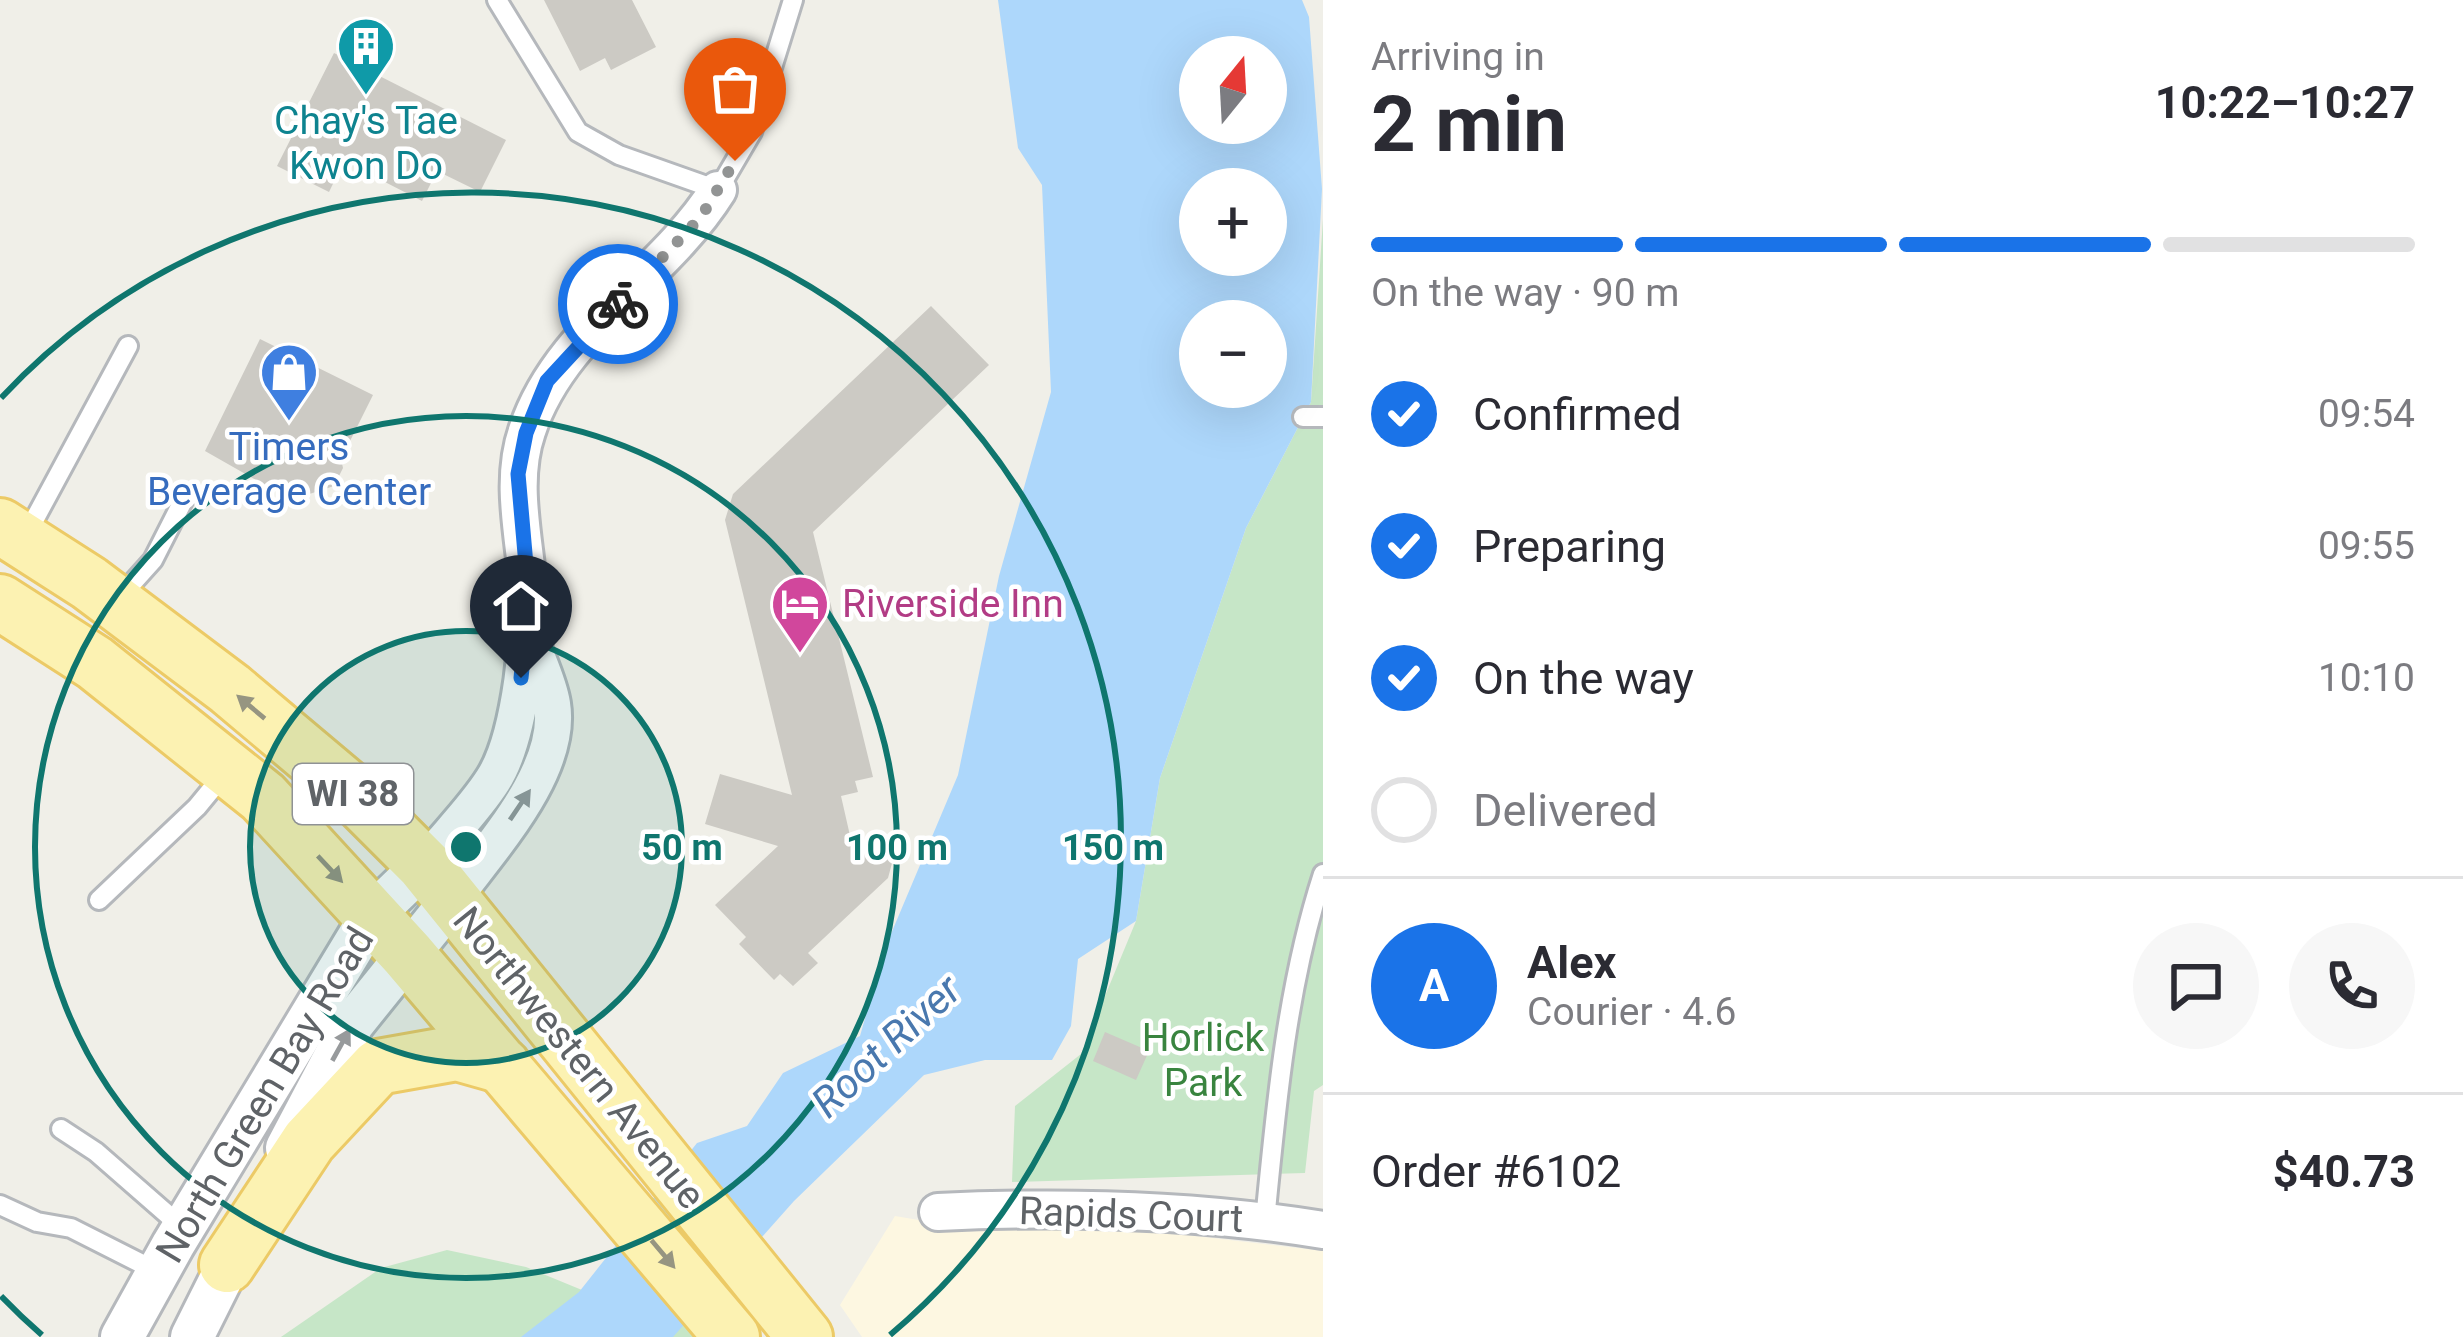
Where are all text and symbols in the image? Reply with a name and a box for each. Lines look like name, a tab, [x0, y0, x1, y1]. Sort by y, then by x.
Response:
building icon: Chay's Tae Kwon Do	[335, 15, 397, 97]
text: Arriving in	[1371, 34, 1545, 80]
north arrow	[1179, 36, 1287, 144]
map controls	[1179, 36, 1287, 408]
pin	[684, 38, 786, 161]
icon: bag	[702, 56, 768, 122]
text: 10:22–10:27	[2155, 76, 2415, 129]
text: 2 min	[1371, 79, 1567, 170]
place label: Chay's Tae Kwon Do	[274, 98, 458, 189]
button: +	[1179, 168, 1287, 276]
courier	[558, 244, 678, 364]
text: On the way · 90 m	[1371, 270, 1680, 316]
icon: bike	[585, 271, 651, 337]
button: −	[1179, 300, 1287, 408]
shop icon: Timers Beverage Center	[258, 341, 320, 423]
icon: check	[1371, 381, 1437, 447]
text: Confirmed	[1473, 388, 1682, 441]
text: 09:54	[2318, 391, 2415, 437]
place label: Timers Beverage Center	[147, 424, 431, 515]
icon: check	[1371, 513, 1437, 579]
text: Preparing	[1473, 520, 1666, 573]
text: 09:55	[2318, 523, 2415, 569]
pin	[470, 555, 572, 678]
icon: home	[488, 573, 554, 639]
hotel icon: Riverside Inn	[769, 573, 831, 655]
place label: Riverside Inn	[842, 581, 1064, 627]
icon: check	[1371, 645, 1437, 711]
text: On the way	[1473, 652, 1694, 705]
text: 10:10	[2318, 655, 2415, 701]
one-way arrow	[236, 695, 267, 720]
road number: WI 38	[293, 764, 413, 824]
text: Delivered	[1473, 784, 1658, 837]
one-way arrow	[508, 788, 531, 821]
centre of rings	[445, 826, 487, 868]
text: 50 m	[641, 827, 723, 869]
text: 100 m	[846, 827, 948, 869]
text: 150 m	[1062, 827, 1164, 869]
one-way arrow	[315, 855, 343, 884]
street label: Northwestern Avenue	[443, 898, 715, 1218]
street label: North Green Bay Road	[147, 919, 383, 1271]
button: chat	[2133, 923, 2259, 1049]
button: phone	[2289, 923, 2415, 1049]
text: Alex	[1527, 936, 1616, 989]
text: A	[1419, 959, 1449, 1012]
water label: Root River	[802, 964, 971, 1127]
text: Courier · 4.6	[1527, 989, 1736, 1035]
park label: Horlick Park	[1142, 1015, 1264, 1106]
one-way arrow	[329, 1029, 350, 1062]
text: Order #6102	[1371, 1145, 1621, 1198]
text: $40.73	[2273, 1145, 2415, 1198]
street label: Rapids Court	[1018, 1188, 1244, 1242]
one-way arrow	[650, 1238, 676, 1269]

